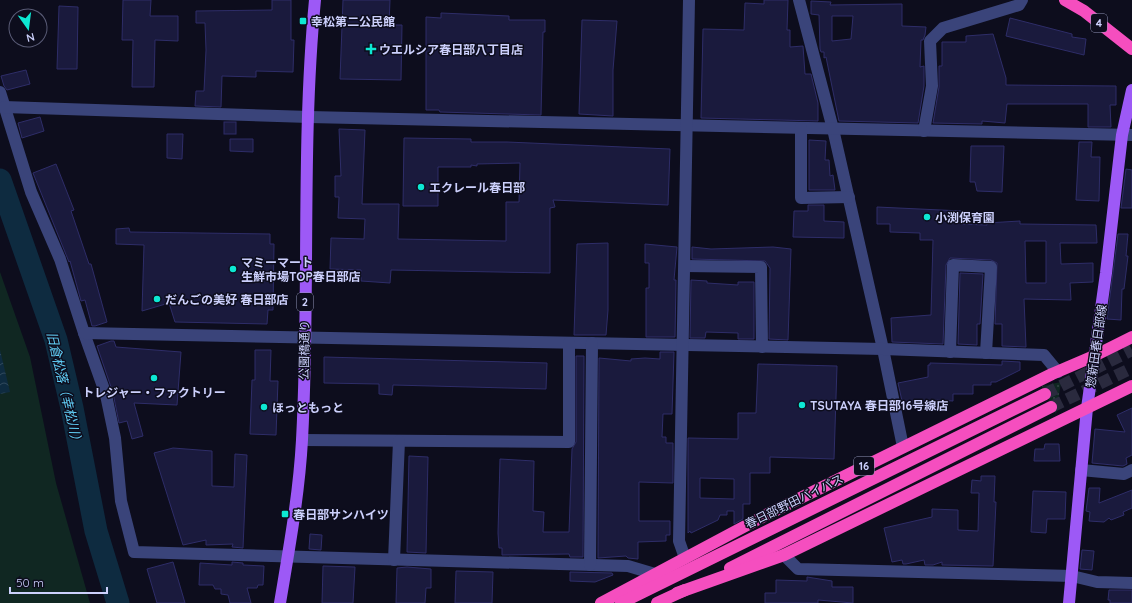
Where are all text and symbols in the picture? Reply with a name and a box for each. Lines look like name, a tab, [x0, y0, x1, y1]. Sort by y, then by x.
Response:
north arrow	[8, 8, 48, 48]
place label: 幸松第二公民館	[311, 14, 395, 29]
road number: 4	[1091, 14, 1107, 32]
marker: 幸松第二公民館	[298, 16, 308, 26]
text: N	[25, 30, 36, 45]
place label: ウエルシア春日部八丁目店	[379, 42, 523, 57]
marker: ウエルシア春日部八丁目店	[366, 44, 376, 54]
place label: エクレール春日部	[429, 180, 525, 195]
marker: エクレール春日部	[416, 182, 426, 192]
place label: 小渕保育園	[935, 210, 995, 225]
marker: 小渕保育園	[922, 212, 932, 222]
place label: マミーマート 生鮮市場TOP春日部店	[241, 255, 361, 284]
marker: マミーマート 生鮮市場TOP春日部店	[228, 264, 238, 274]
place label: だんごの美好 春日部店	[165, 292, 288, 307]
road number: 2	[297, 293, 313, 311]
marker: だんごの美好 春日部店	[152, 294, 162, 304]
street label: 惣新田春日部線	[1083, 303, 1109, 389]
street label: 公園橋通り	[296, 320, 312, 380]
water label: 旧倉松落（幸松川）	[44, 330, 86, 448]
marker: トレジャー・ファクトリー	[149, 373, 159, 383]
place label: トレジャー・ファクトリー	[82, 385, 226, 400]
place label: TSUTAYA 春日部16号線店	[810, 398, 948, 413]
place label: ほっともっと	[272, 400, 344, 415]
marker: TSUTAYA 春日部16号線店	[797, 400, 807, 410]
marker: ほっともっと	[259, 402, 269, 412]
road number: 16	[854, 457, 874, 475]
street label: 春日部野田バイパス	[742, 471, 846, 531]
place label: 春日部サンハイツ	[293, 507, 389, 522]
marker: 春日部サンハイツ	[280, 509, 290, 519]
scale bar	[10, 569, 107, 595]
text: 50 m	[16, 575, 44, 590]

